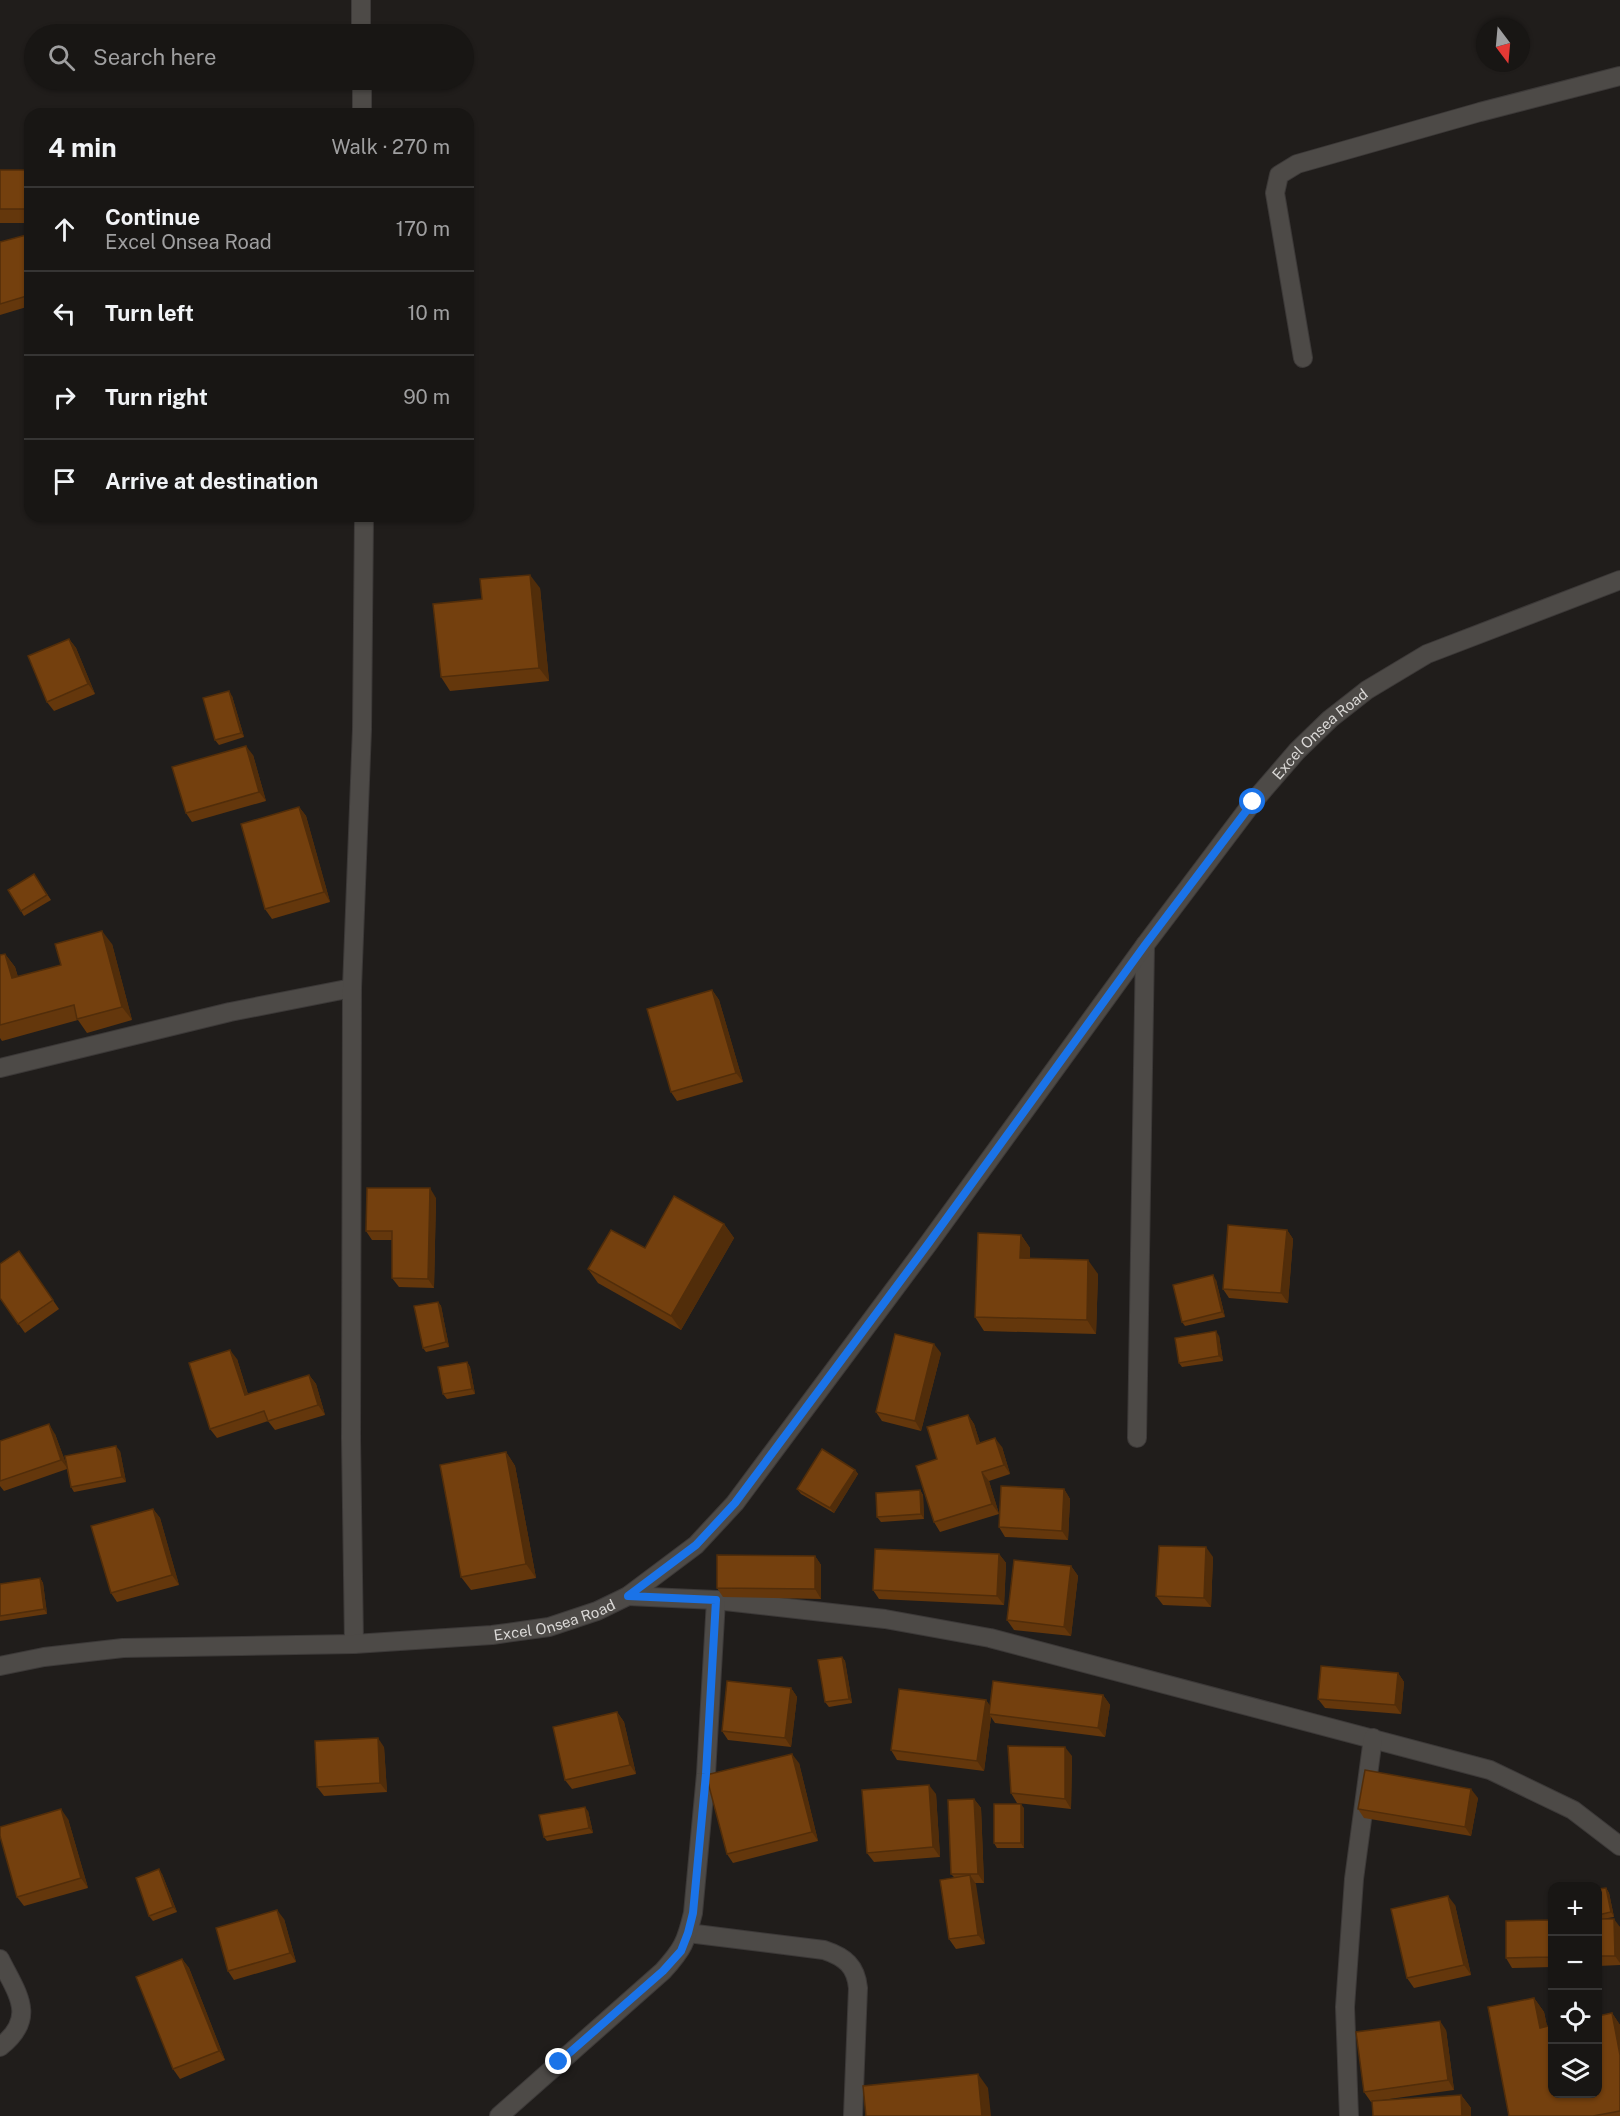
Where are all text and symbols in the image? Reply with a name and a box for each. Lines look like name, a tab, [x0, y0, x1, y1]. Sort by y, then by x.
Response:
north arrow	[1476, 18, 1530, 72]
search box	[24, 24, 474, 90]
icon: search	[45, 41, 78, 74]
text: Search here	[93, 44, 217, 70]
text: 4 min	[48, 132, 117, 163]
text: Walk · 270 m	[331, 135, 450, 159]
text: Continue	[105, 204, 200, 230]
icon: ahead	[48, 213, 81, 246]
text: 170 m	[396, 217, 450, 241]
text: Excel Onsea Road	[105, 230, 272, 254]
icon: left	[48, 297, 81, 330]
text: Turn left	[105, 300, 194, 326]
text: 10 m	[407, 301, 450, 325]
icon: right	[48, 381, 81, 414]
text: Turn right	[105, 384, 208, 410]
text: 90 m	[403, 385, 450, 409]
icon: arrive	[48, 465, 81, 498]
text: Arrive at destination	[105, 468, 318, 494]
street label: Excel Onsea Road	[1268, 685, 1371, 782]
route start	[1239, 788, 1265, 814]
street label: Excel Onsea Road	[492, 1595, 618, 1643]
map controls	[1548, 1882, 1602, 2098]
button: +	[1548, 1882, 1602, 1936]
button: −	[1548, 1936, 1602, 1990]
button: locate	[1548, 1990, 1602, 2044]
button: layers	[1548, 2044, 1602, 2098]
route end	[545, 2048, 571, 2074]

